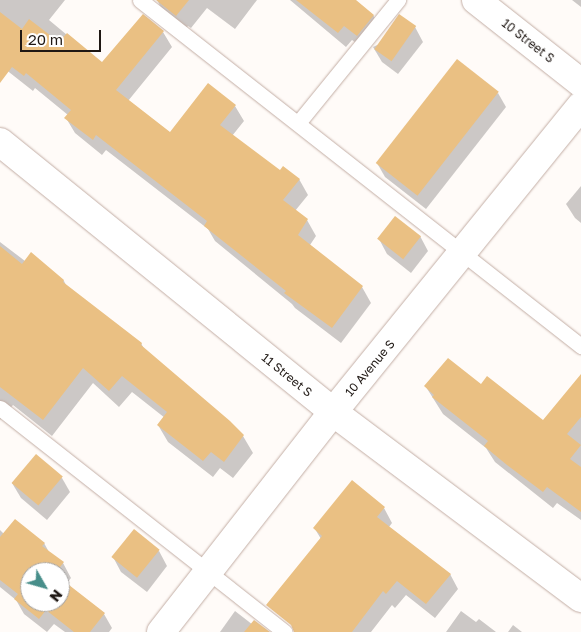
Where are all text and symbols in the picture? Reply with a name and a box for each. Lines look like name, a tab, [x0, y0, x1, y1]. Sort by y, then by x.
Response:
street label: 10 Street S	[499, 16, 557, 66]
scale bar	[22, 20, 104, 52]
text: 20 m	[28, 30, 63, 48]
street label: 10 Avenue S	[342, 337, 398, 399]
street label: 11 Street S	[259, 350, 315, 400]
north arrow	[20, 562, 70, 612]
text: N	[46, 586, 66, 605]

